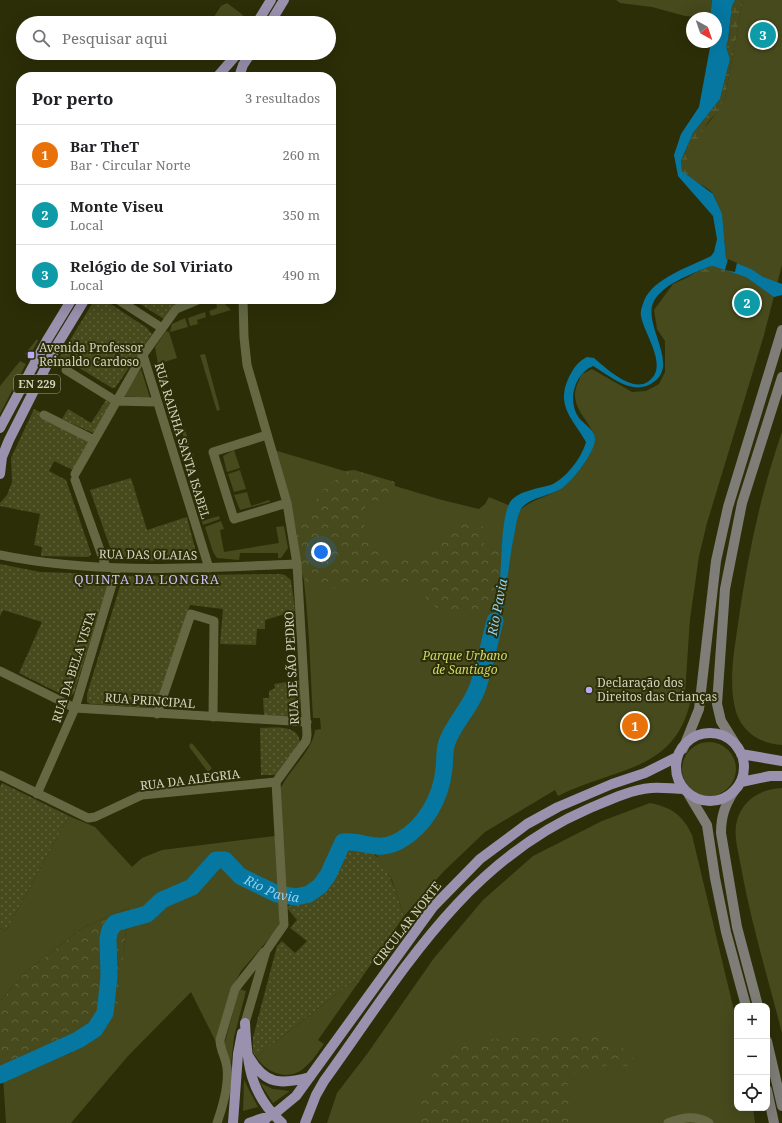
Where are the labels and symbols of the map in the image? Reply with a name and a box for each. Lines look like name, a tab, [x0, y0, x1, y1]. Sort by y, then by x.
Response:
north arrow	[686, 12, 722, 48]
pin: 3	[750, 20, 776, 50]
pin: 2	[734, 288, 760, 318]
place label: Avenida Professor Reinaldo Cardoso	[39, 339, 143, 370]
marker: Avenida Professor Reinaldo Cardoso	[26, 350, 36, 360]
street label: RUA RAINHA SANTA ISABEL	[151, 361, 214, 521]
road number: EN 229	[14, 375, 60, 393]
your location	[311, 542, 331, 562]
street label: RUA DAS OLAIAS	[99, 545, 197, 564]
district label: QUINTA DA LONGRA	[74, 570, 220, 588]
water label: Rio Pavia	[482, 577, 511, 638]
street label: RUA DA BELA VISTA	[48, 609, 100, 725]
street label: RUA DE SÃO PEDRO	[280, 611, 303, 725]
park label: Parque Urbano de Santiago	[422, 647, 508, 678]
place label: Declaração dos Direitos das Crianças	[597, 674, 717, 705]
marker: Declaração dos Direitos das Crianças	[584, 685, 594, 695]
street label: RUA PRINCIPAL	[104, 689, 196, 712]
pin: 1	[622, 711, 648, 741]
street label: RUA DA ALEGRIA	[139, 765, 241, 794]
water label: Rio Pavia	[241, 870, 301, 906]
street label: CIRCULAR NORTE	[368, 878, 445, 969]

